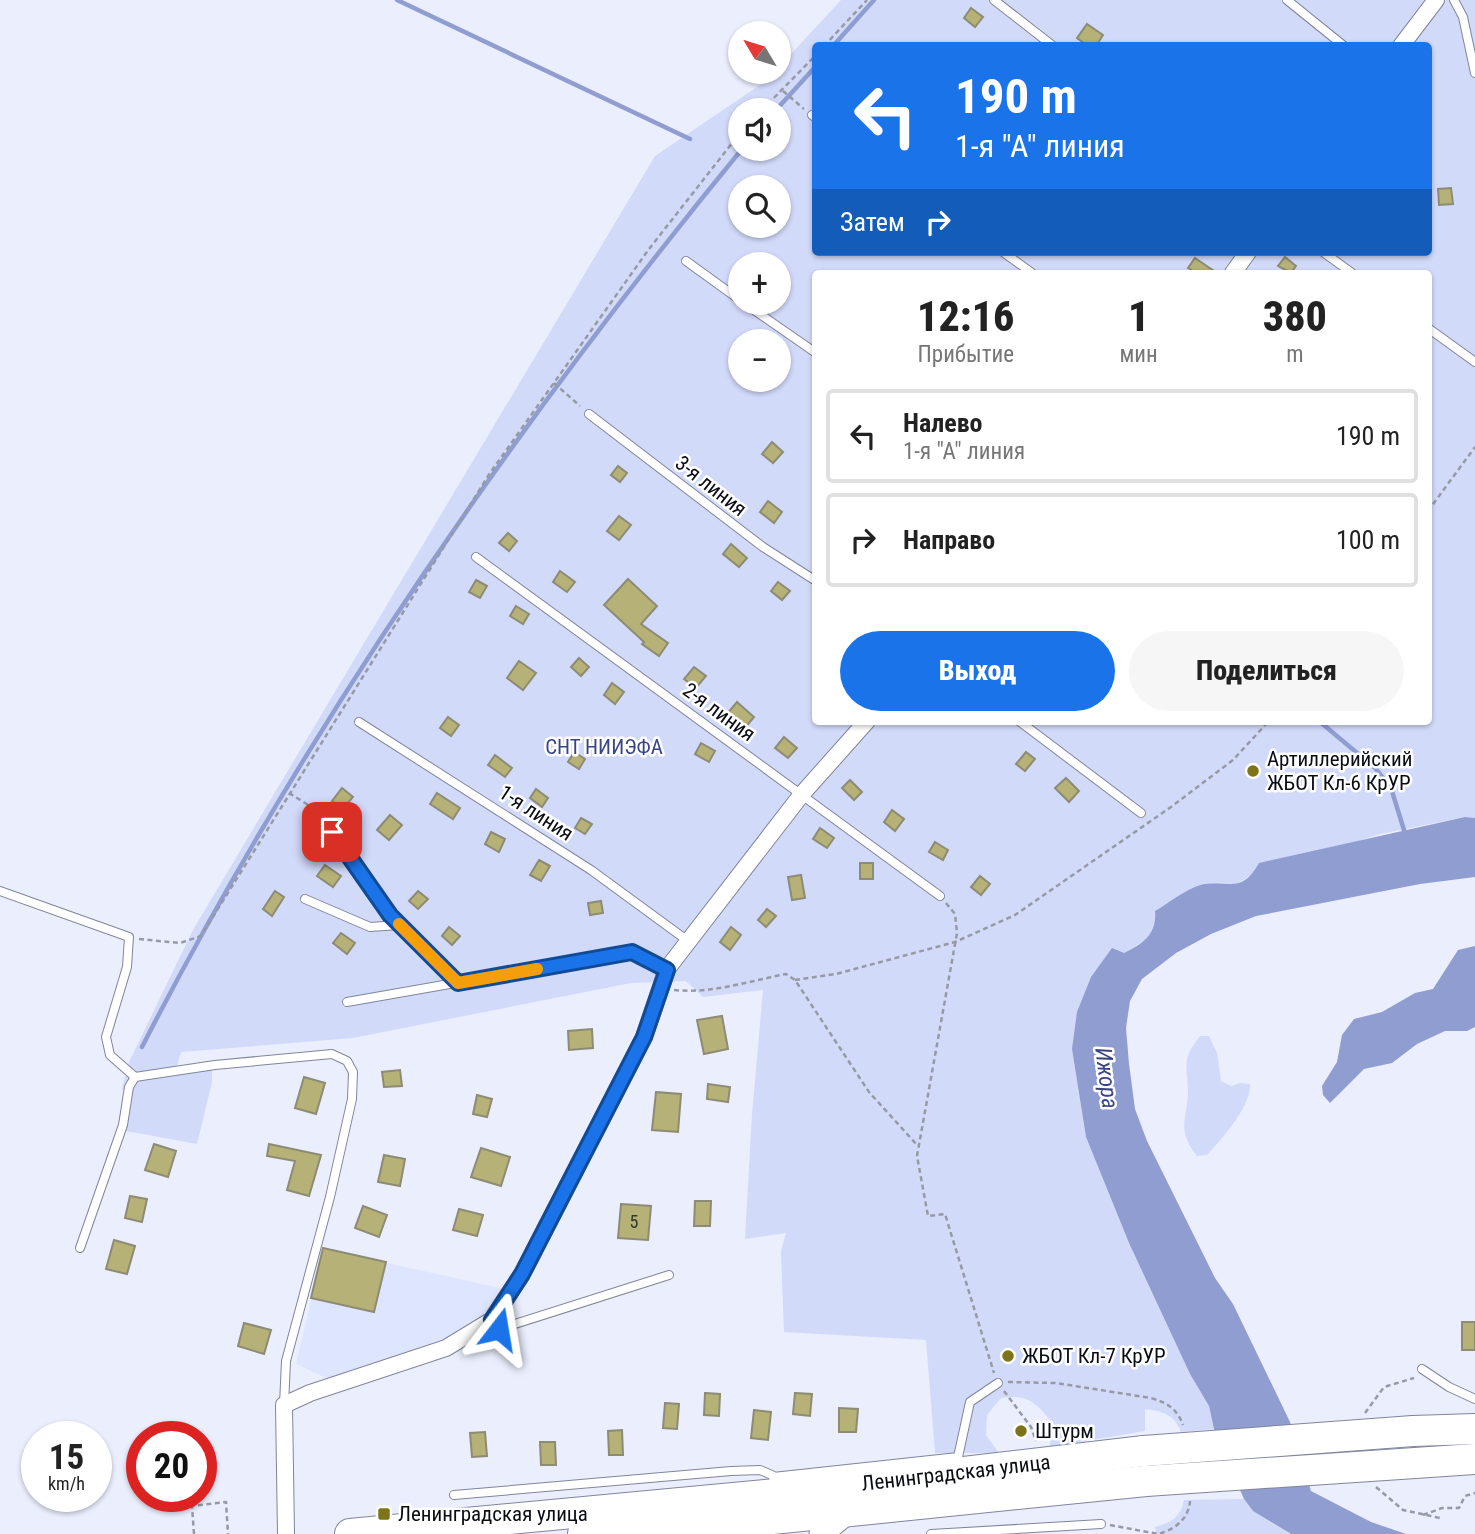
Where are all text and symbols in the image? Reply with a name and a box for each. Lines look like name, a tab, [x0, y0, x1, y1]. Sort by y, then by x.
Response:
north arrow	[728, 21, 791, 84]
map controls	[728, 21, 791, 392]
text: 190 m	[955, 68, 1077, 125]
icon: left	[840, 70, 931, 161]
button: sound	[728, 98, 791, 161]
text: 1-я "А" линия	[955, 127, 1125, 165]
button: search	[728, 175, 791, 238]
icon: right	[919, 203, 957, 241]
text: Затем	[840, 207, 905, 237]
button: +	[728, 252, 791, 315]
text: 12:16	[917, 292, 1014, 341]
text: 1	[1128, 292, 1149, 341]
text: 380	[1263, 292, 1327, 341]
button: −	[728, 329, 791, 392]
text: Прибытие	[918, 341, 1014, 368]
text: мин	[1119, 341, 1158, 368]
text: m	[1286, 341, 1304, 368]
text: Налево	[903, 408, 983, 438]
icon: left	[844, 417, 882, 455]
text: 190 m	[1336, 421, 1400, 451]
text: 1-я "А" линия	[903, 438, 1025, 465]
street label: 3-я линия	[671, 451, 751, 521]
icon: right	[844, 521, 882, 559]
text: Направо	[903, 525, 995, 555]
text: 100 m	[1336, 525, 1400, 555]
button: Выход	[840, 631, 1115, 711]
button: Поделиться	[1129, 631, 1404, 711]
street label: 2-я линия	[678, 678, 760, 746]
park label: СНТ НИИЭФА	[545, 735, 663, 759]
place label: Артиллерийский ЖБОТ Кл-6 КрУР	[1267, 747, 1412, 795]
marker: Артиллерийский ЖБОТ Кл-6 КрУР	[1245, 763, 1261, 779]
street label: 1-я линия	[494, 780, 578, 846]
pin	[302, 802, 362, 862]
icon: arrive	[313, 813, 351, 851]
water label: Ижора	[1089, 1046, 1124, 1110]
house number: 5	[630, 1211, 639, 1232]
position arrow	[462, 1292, 536, 1366]
place label: ЖБОТ Кл-7 КрУР	[1022, 1344, 1166, 1368]
marker: ЖБОТ Кл-7 КрУР	[1000, 1348, 1016, 1364]
place label: Штурм	[1035, 1419, 1094, 1443]
speed limit sign: 20	[126, 1421, 217, 1512]
marker: Штурм	[1013, 1423, 1029, 1439]
text: 15	[49, 1437, 84, 1478]
street label: Ленинградская улица	[860, 1450, 1052, 1496]
text: km/h	[48, 1473, 85, 1494]
place label: Ленинградская улица	[398, 1502, 588, 1526]
marker: Ленинградская улица	[376, 1506, 392, 1522]

